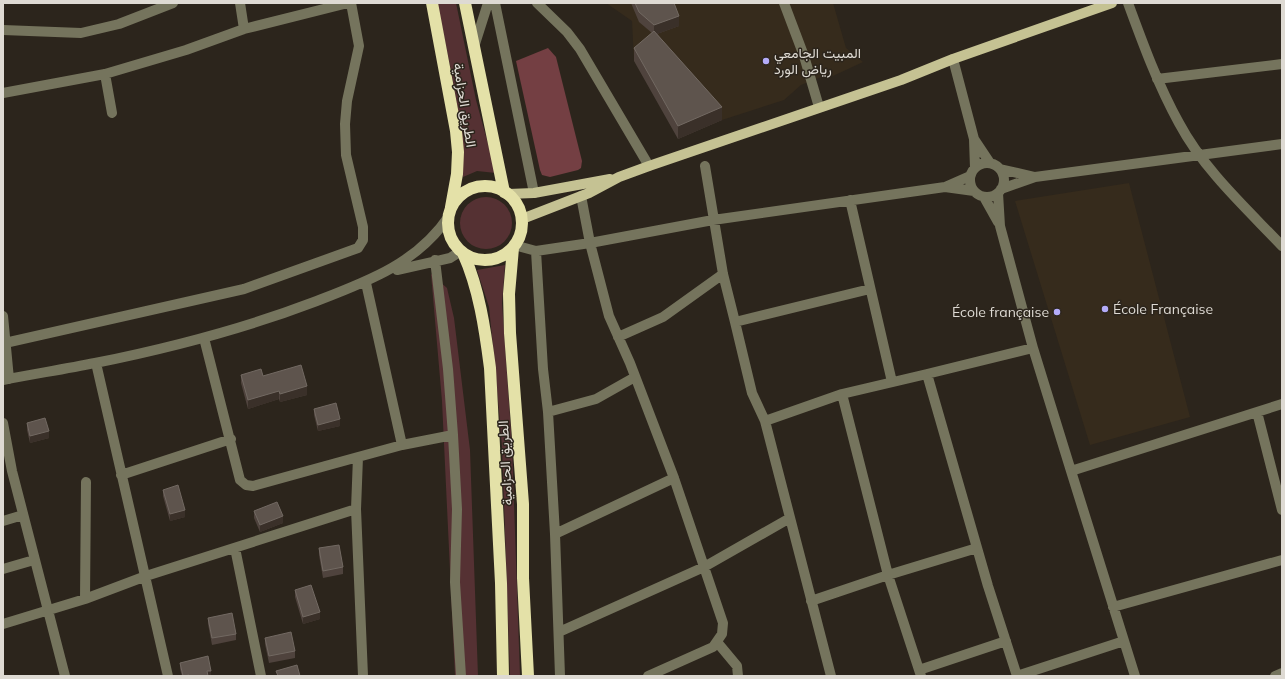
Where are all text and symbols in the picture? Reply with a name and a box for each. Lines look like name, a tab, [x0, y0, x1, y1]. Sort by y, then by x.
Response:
place label: المبيت الجامعي رياض الورد	[774, 44, 861, 78]
marker: المبيت الجامعي رياض الورد	[761, 56, 771, 66]
street label: الطريق الحزامية	[449, 61, 481, 149]
place label: École Française	[1113, 300, 1213, 318]
place label: École française	[952, 303, 1049, 321]
marker: École Française	[1100, 304, 1110, 314]
marker: École française	[1052, 307, 1062, 317]
street label: الطريق الحزامية	[494, 420, 516, 506]

